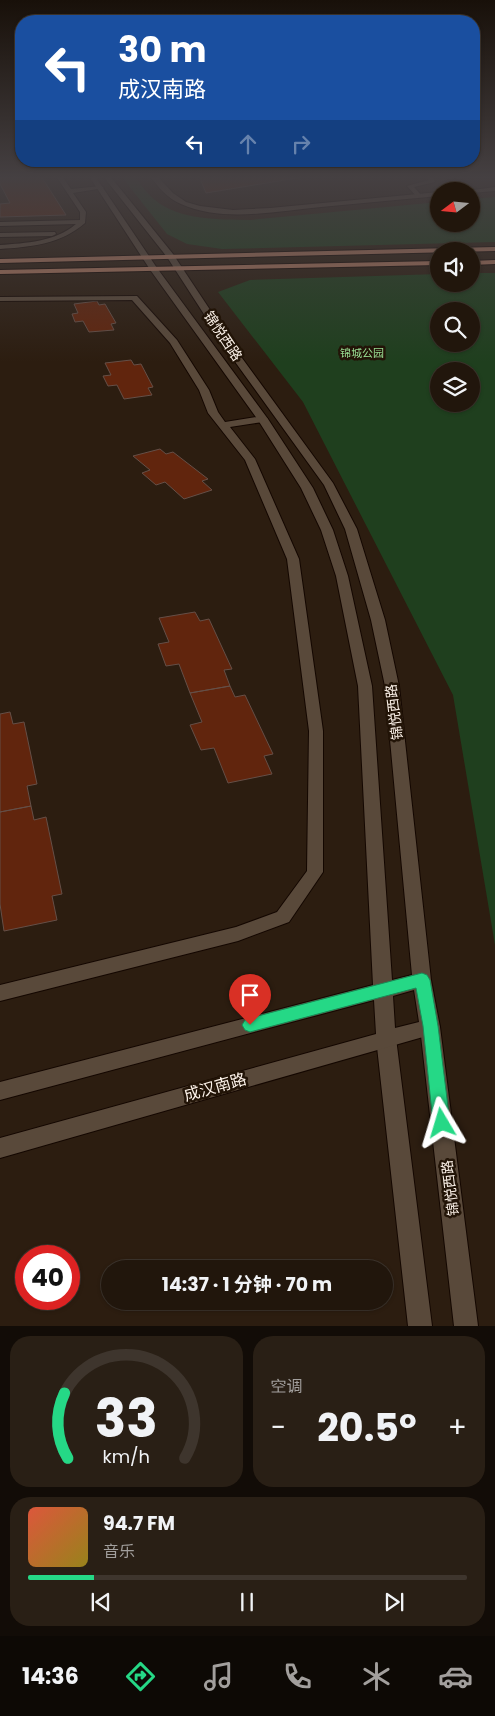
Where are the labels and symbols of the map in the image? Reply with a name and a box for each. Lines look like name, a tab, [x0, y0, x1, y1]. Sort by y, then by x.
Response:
north arrow	[430, 182, 480, 232]
street label: 锦悦西路	[199, 307, 247, 365]
park label: 锦城公园	[340, 345, 384, 361]
street label: 锦悦西路	[381, 683, 407, 741]
pin	[229, 974, 271, 1025]
street label: 成汉南路	[181, 1067, 249, 1107]
position arrow	[415, 1096, 467, 1148]
street label: 锦悦西路	[437, 1159, 463, 1217]
speed limit sign: 40	[15, 1245, 80, 1310]

